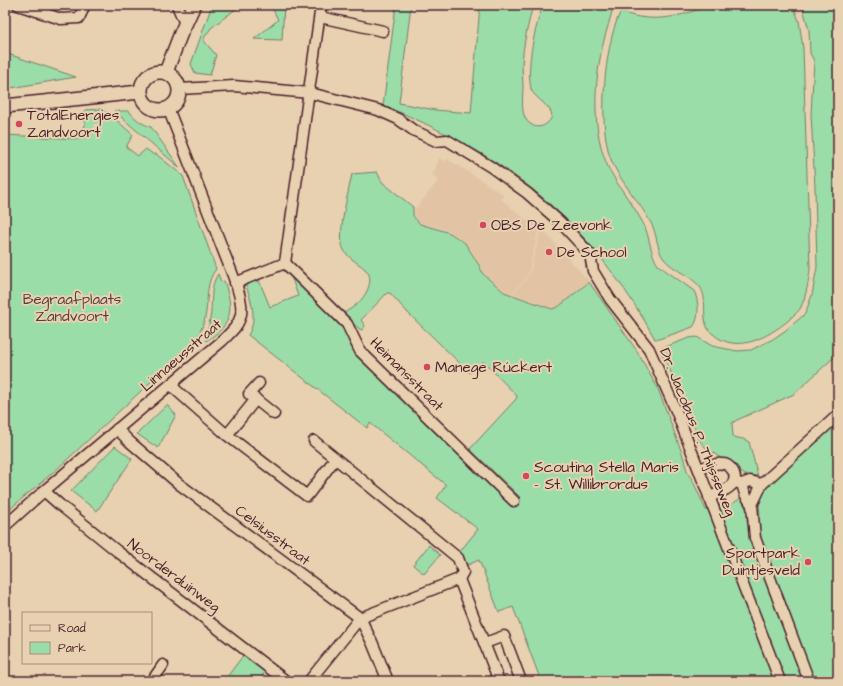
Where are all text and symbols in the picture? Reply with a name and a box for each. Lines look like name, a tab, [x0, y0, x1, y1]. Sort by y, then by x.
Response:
place label: TotalEnergies Zandvoort	[27, 105, 120, 143]
marker: TotalEnergies Zandvoort	[14, 119, 24, 129]
place label: OBS De Zeevonk	[491, 215, 612, 236]
marker: OBS De Zeevonk	[478, 220, 488, 230]
place label: De School	[557, 242, 627, 263]
marker: De School	[544, 247, 554, 257]
park label: Begraafplaats Zandvoort	[23, 289, 122, 327]
street label: Linnaeusstraat	[136, 314, 227, 397]
street label: Heimansstraat	[365, 333, 448, 416]
street label: Dr. Jacobus P. Thijsseweg	[653, 345, 741, 520]
place label: Manege Rúckert	[435, 357, 552, 379]
marker: Manege Rúckert	[422, 362, 432, 372]
place label: Scouting Stella Maris - St. Willibrordus	[534, 457, 680, 495]
marker: Scouting Stella Maris - St. Willibrordus	[521, 471, 531, 481]
street label: Celsiusstraat	[231, 500, 315, 571]
street label: Noorderduinweg	[122, 533, 225, 618]
place label: Sportpark Duintjesveld	[723, 543, 800, 581]
marker: Sportpark Duintjesveld	[803, 557, 813, 567]
legend	[22, 612, 152, 664]
text: Road	[58, 620, 86, 637]
text: Park	[58, 640, 86, 657]

